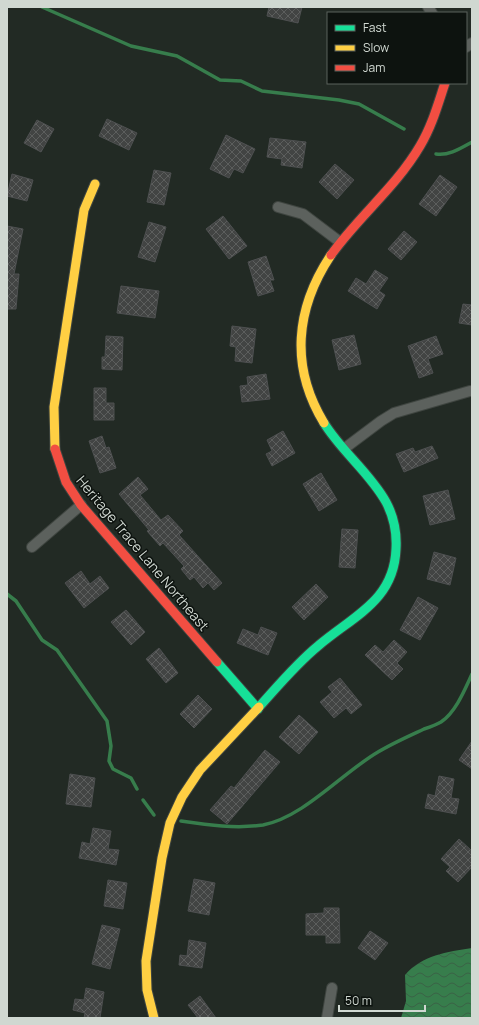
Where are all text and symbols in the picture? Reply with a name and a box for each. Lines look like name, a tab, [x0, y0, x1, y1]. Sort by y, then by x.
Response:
legend	[327, 12, 467, 84]
text: Fast	[363, 19, 387, 36]
text: Slow	[363, 39, 389, 56]
text: Jam	[363, 59, 385, 76]
street label: Heritage Trace Lane Northeast	[72, 471, 214, 635]
scale bar	[339, 987, 425, 1013]
text: 50 m	[345, 992, 372, 1009]

